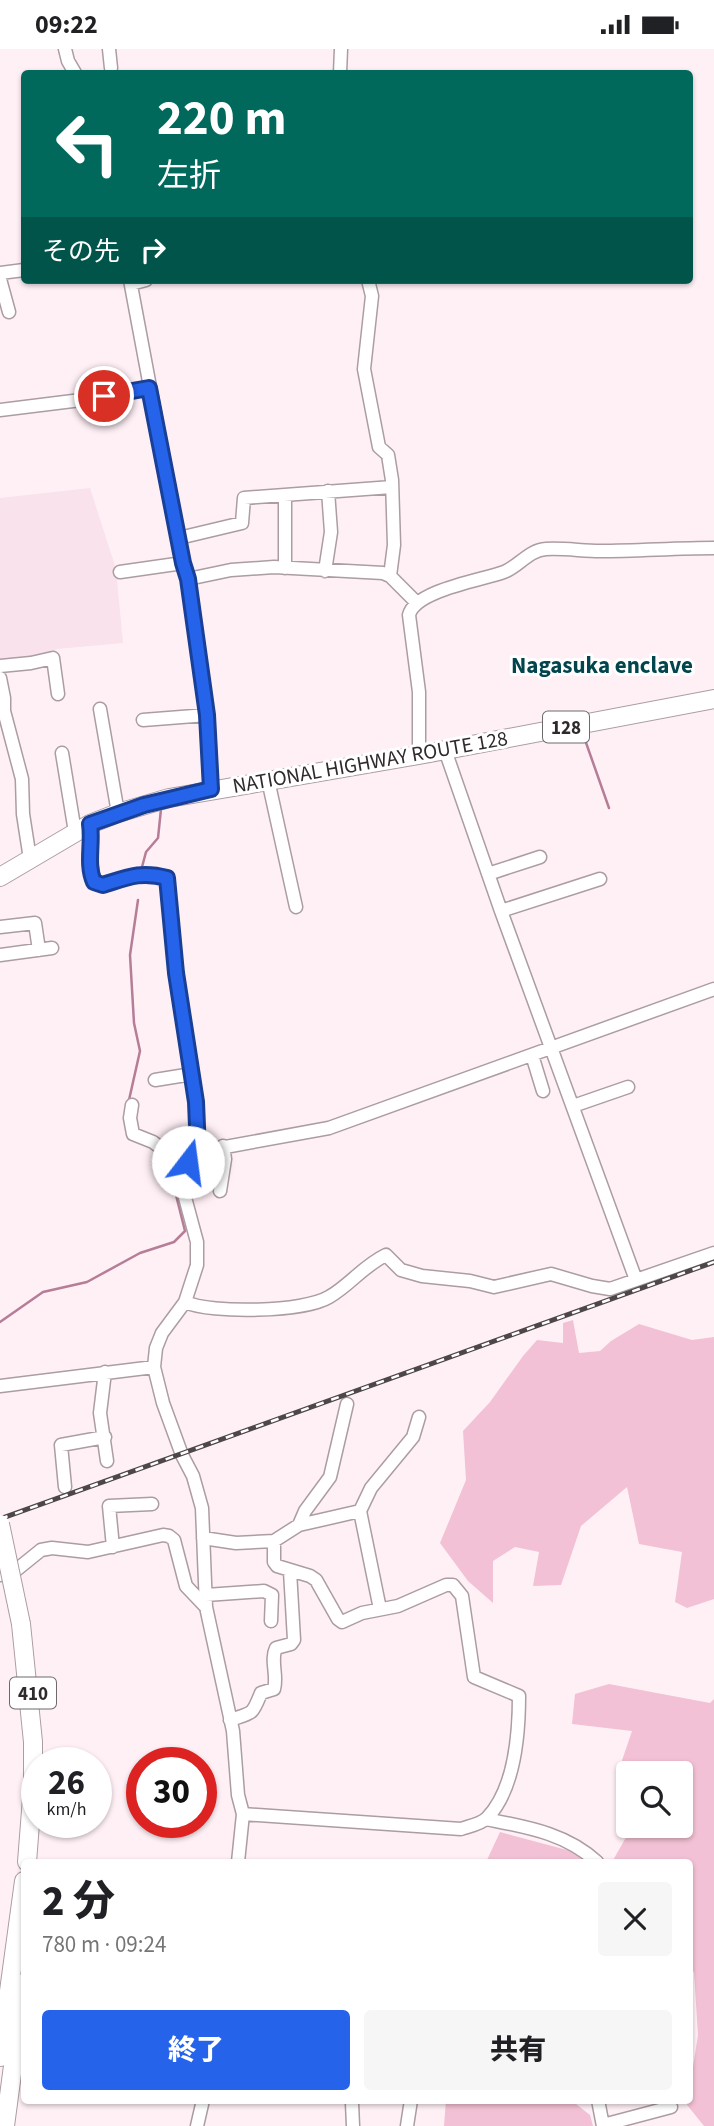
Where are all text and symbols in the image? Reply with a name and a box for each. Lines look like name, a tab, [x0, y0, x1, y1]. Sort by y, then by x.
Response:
text: 09:22	[35, 6, 98, 43]
text: 220 m	[157, 84, 286, 154]
icon: left	[42, 98, 133, 189]
text: 左折	[157, 153, 221, 199]
icon: right	[134, 231, 172, 269]
text: その先	[42, 233, 120, 270]
pin	[74, 366, 134, 426]
icon: arrive	[85, 377, 123, 415]
district label: Nagasuka enclave	[511, 649, 693, 682]
road number: 128	[543, 712, 589, 743]
street label: NATIONAL HIGHWAY ROUTE 128	[230, 723, 510, 801]
position arrow	[151, 1125, 225, 1199]
road number: 410	[10, 1677, 56, 1709]
speed limit sign: 30	[126, 1747, 217, 1838]
text: 26	[48, 1758, 85, 1808]
map controls	[616, 1761, 693, 1838]
button: search	[616, 1761, 693, 1838]
text: km/h	[47, 1797, 86, 1822]
text: 2 分	[42, 1872, 115, 1932]
button: close	[598, 1882, 672, 1956]
text: 780 m · 09:24	[42, 1928, 166, 1961]
button: 終了	[42, 2010, 350, 2090]
button: 共有	[364, 2010, 672, 2090]

